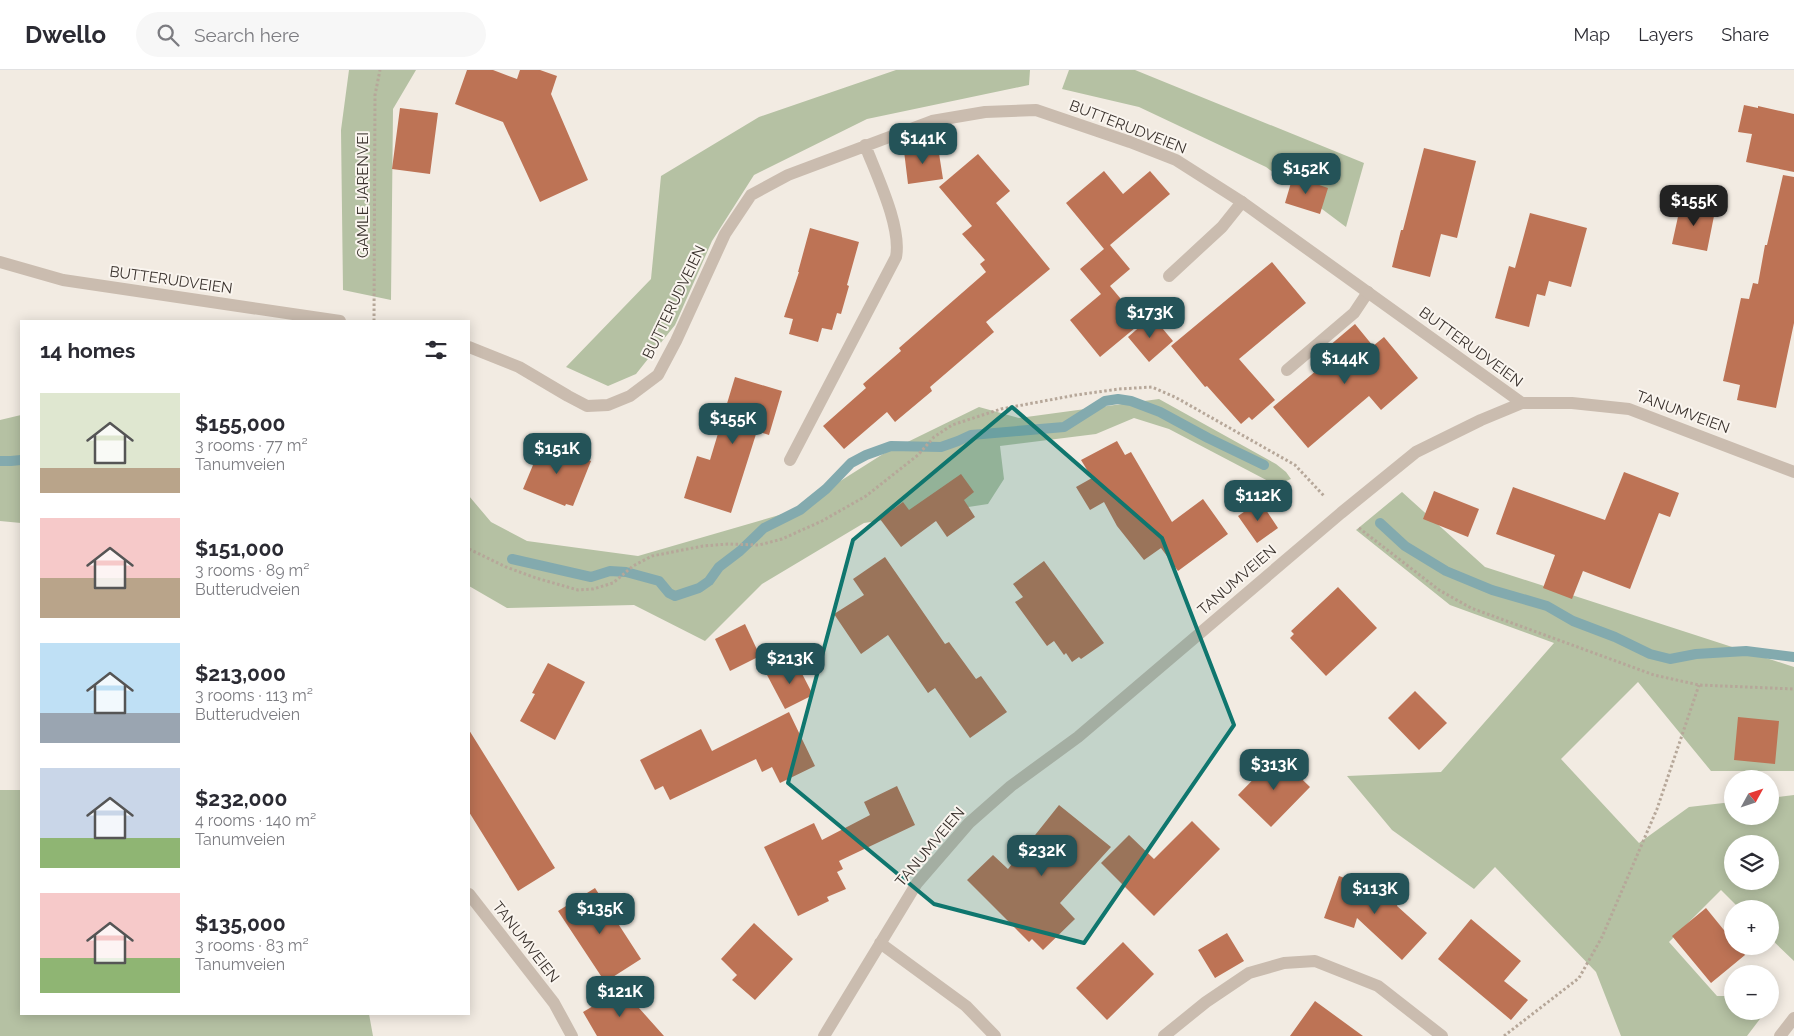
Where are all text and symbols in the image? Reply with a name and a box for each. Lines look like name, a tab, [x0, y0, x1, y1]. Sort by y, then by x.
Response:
search box	[136, 12, 486, 57]
text: Dwello	[25, 20, 106, 49]
icon: search	[154, 21, 182, 49]
text: Search here	[194, 24, 300, 46]
text: Map	[1574, 24, 1610, 45]
text: Layers	[1638, 24, 1693, 45]
text: Share	[1721, 24, 1769, 45]
street label: BUTTERUDVEIEN	[1067, 96, 1189, 158]
pin: $141K	[888, 122, 958, 165]
text: $141K	[900, 129, 946, 148]
street label: GAMLE JARENVEI	[354, 132, 372, 258]
pin: $152K	[1271, 152, 1341, 195]
text: $152K	[1283, 159, 1329, 178]
pin: $155K	[1659, 184, 1729, 227]
text: $155K	[1671, 191, 1717, 210]
street label: BUTTERUDVEIEN	[639, 242, 709, 362]
street label: BUTTERUDVEIEN	[108, 262, 234, 298]
pin: $173K	[1115, 296, 1185, 339]
text: $173K	[1127, 303, 1173, 322]
street label: BUTTERUDVEIEN	[1416, 303, 1526, 391]
icon: filters	[422, 336, 450, 364]
text: 14 homes	[40, 338, 135, 363]
pin: $144K	[1310, 342, 1380, 385]
text: $144K	[1321, 349, 1369, 368]
street label: TANUMVEIEN	[1634, 387, 1732, 437]
pin: $155K	[698, 402, 768, 445]
text: $155K	[710, 409, 756, 428]
text: $155,000	[195, 411, 286, 436]
icon: home	[80, 413, 140, 473]
pin: $151K	[522, 432, 592, 475]
text: 3 rooms · 77 m²	[195, 436, 308, 455]
text: $151K	[534, 439, 580, 458]
text: Tanumveien	[195, 455, 285, 474]
pin: $112K	[1223, 480, 1293, 522]
text: $112K	[1235, 486, 1281, 505]
text: $151,000	[195, 536, 284, 561]
icon: home	[80, 538, 140, 598]
street label: TANUMVEIEN	[1194, 541, 1280, 619]
text: 3 rooms · 89 m²	[195, 561, 310, 580]
text: Butterudveien	[195, 580, 300, 599]
pin: $213K	[755, 642, 825, 685]
text: $213K	[767, 649, 813, 668]
text: $213,000	[195, 661, 286, 686]
icon: home	[80, 663, 140, 723]
text: 3 rooms · 113 m²	[195, 686, 313, 705]
text: Butterudveien	[195, 705, 300, 724]
pin: $313K	[1239, 748, 1309, 791]
text: $313K	[1251, 755, 1297, 774]
north arrow	[1724, 770, 1779, 825]
map controls	[1724, 770, 1779, 1020]
text: $232,000	[195, 786, 287, 811]
icon: home	[80, 788, 140, 848]
street label: TANUMVEIEN	[892, 804, 968, 890]
text: 4 rooms · 140 m²	[195, 811, 316, 830]
text: Tanumveien	[195, 830, 285, 849]
pin: $232K	[1007, 834, 1077, 877]
button: layers	[1724, 835, 1779, 890]
text: $232K	[1018, 841, 1066, 860]
pin: $113K	[1340, 872, 1410, 915]
text: $113K	[1352, 879, 1398, 898]
pin: $135K	[565, 892, 635, 935]
street label: TANUMVEIEN	[489, 898, 563, 986]
text: $135K	[577, 899, 623, 918]
button: +	[1724, 900, 1779, 955]
text: $135,000	[195, 911, 286, 936]
icon: home	[80, 913, 140, 973]
text: 3 rooms · 83 m²	[195, 936, 309, 955]
text: Tanumveien	[195, 955, 285, 974]
button: −	[1724, 965, 1779, 1020]
pin: $121K	[585, 976, 655, 1018]
text: $121K	[597, 982, 643, 1001]

